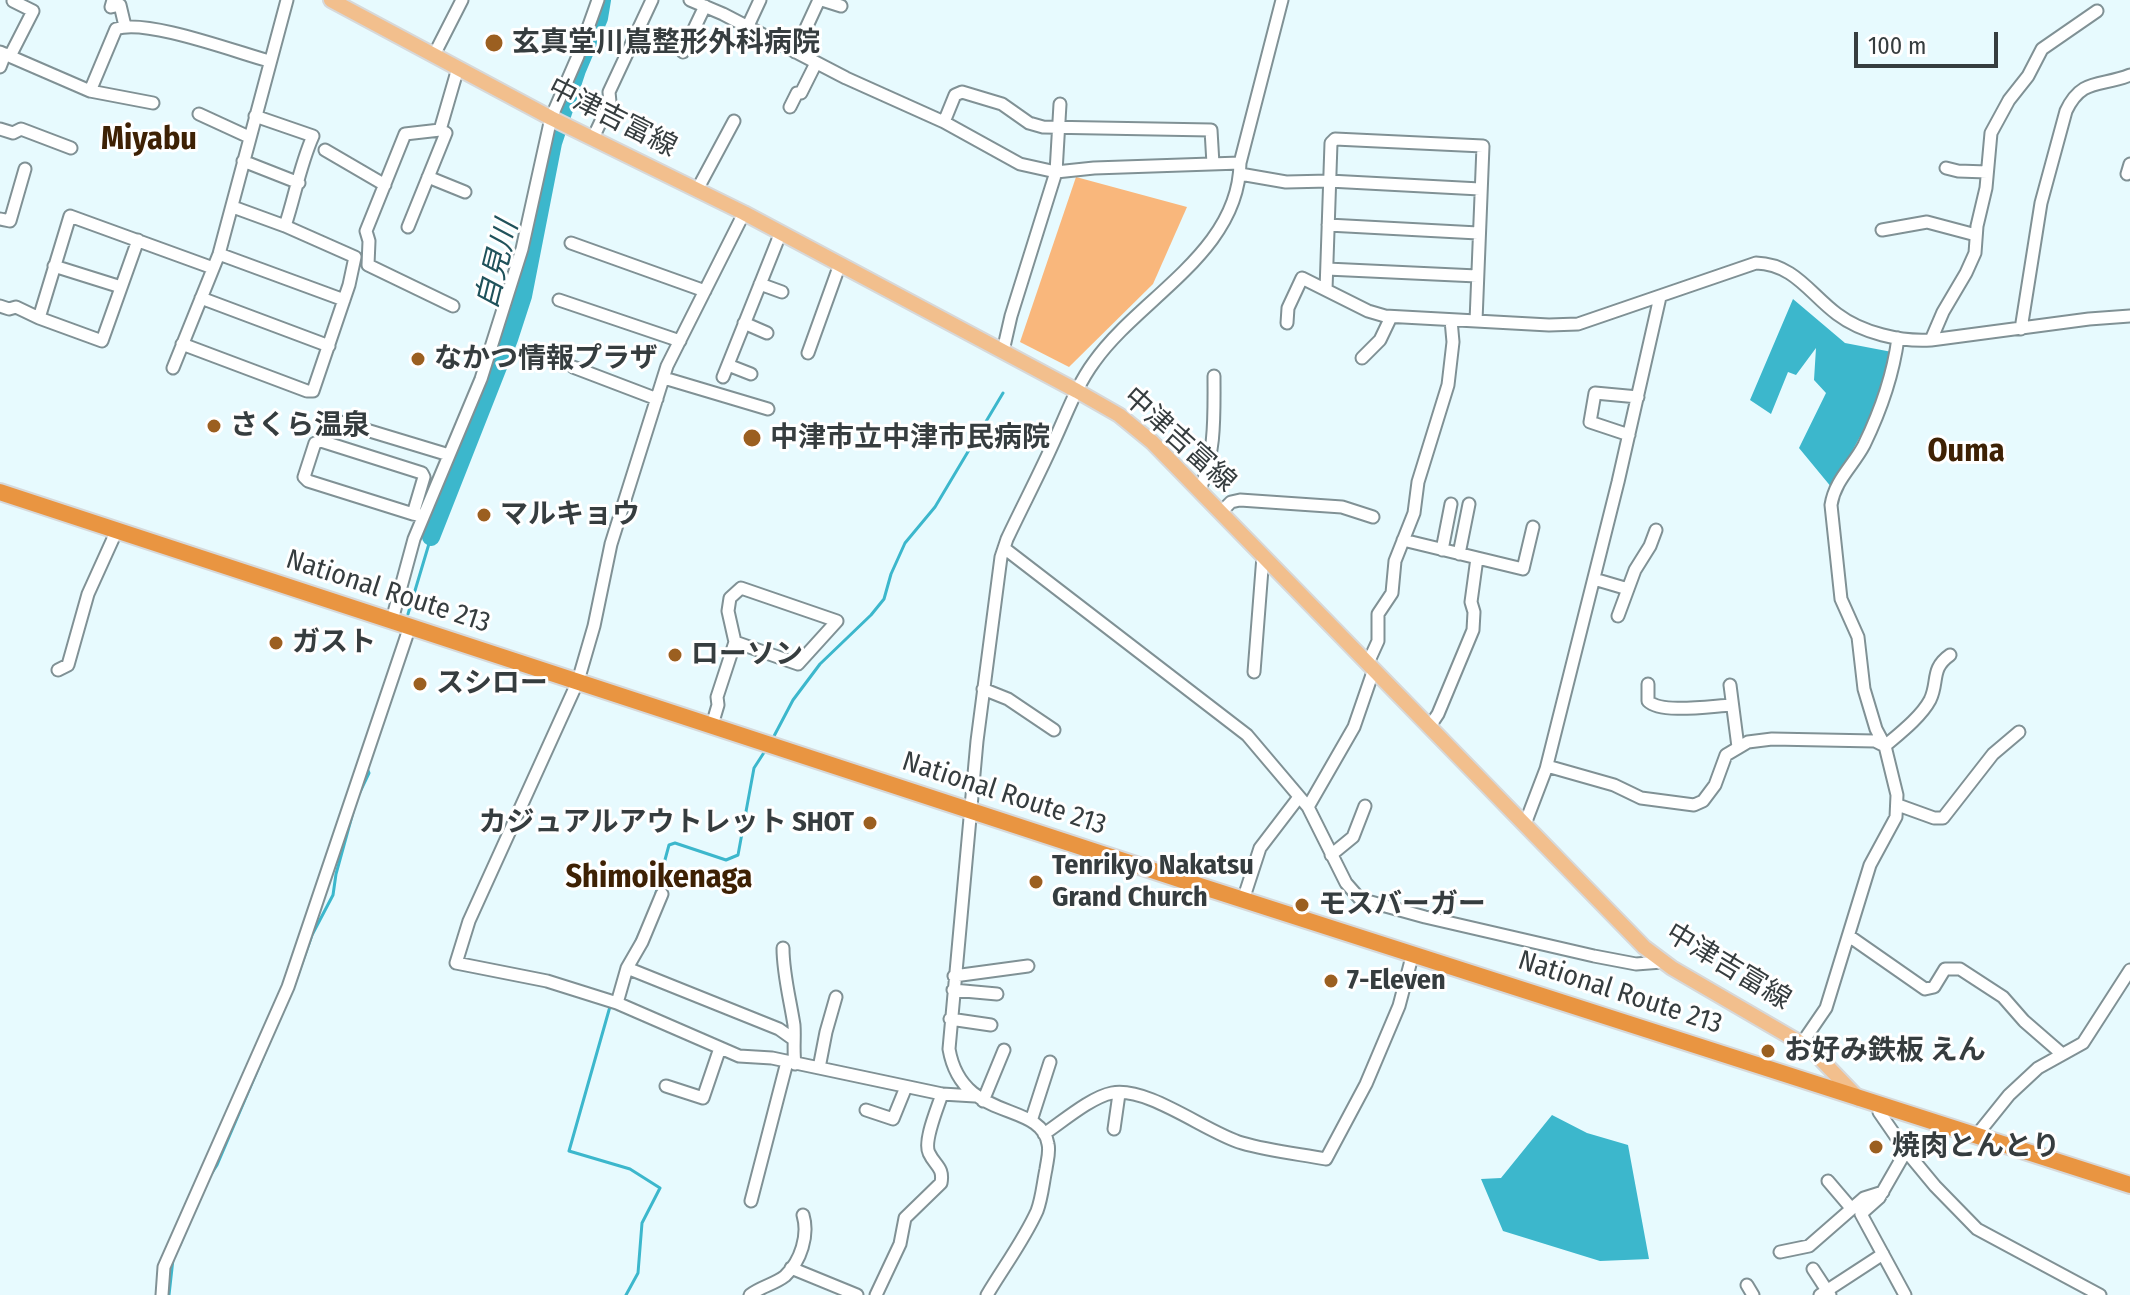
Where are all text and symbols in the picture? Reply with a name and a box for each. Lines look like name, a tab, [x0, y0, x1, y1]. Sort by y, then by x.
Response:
scale bar	[1858, 16, 2002, 66]
place label: 玄真堂川嶌整形外科病院	[512, 26, 820, 60]
marker: 玄真堂川嶌整形外科病院	[483, 32, 505, 54]
text: 100 m	[1868, 32, 1926, 60]
street label: 中津吉富線	[542, 71, 682, 165]
district label: Miyabu	[101, 121, 197, 159]
water label: 自見川	[470, 217, 526, 313]
place label: なかつ情報プラザ	[434, 342, 658, 376]
marker: なかつ情報プラザ	[409, 350, 427, 368]
street label: 中津吉富線	[1116, 381, 1242, 499]
place label: さくら温泉	[230, 409, 370, 443]
marker: さくら温泉	[205, 417, 223, 435]
place label: 中津市立中津市民病院	[770, 421, 1050, 455]
marker: 中津市立中津市民病院	[741, 427, 763, 449]
district label: Ouma	[1927, 433, 2005, 471]
place label: マルキョウ	[500, 498, 640, 532]
marker: マルキョウ	[475, 506, 493, 524]
street label: National Route 213	[282, 543, 494, 641]
place label: ガスト	[292, 626, 376, 660]
marker: ガスト	[267, 634, 285, 652]
place label: ローソン	[691, 638, 803, 672]
marker: ローソン	[666, 646, 684, 664]
place label: スシロー	[436, 667, 548, 701]
marker: スシロー	[411, 675, 429, 693]
street label: National Route 213	[898, 745, 1110, 843]
place label: カジュアルアウトレット SHOT	[478, 806, 854, 840]
marker: カジュアルアウトレット SHOT	[861, 814, 879, 832]
place label: Tenrikyo Nakatsu Grand Church	[1052, 849, 1254, 915]
district label: Shimoikenaga	[566, 859, 752, 897]
marker: Tenrikyo Nakatsu Grand Church	[1027, 873, 1045, 891]
place label: モスバーガー	[1318, 888, 1486, 922]
marker: モスバーガー	[1293, 896, 1311, 914]
street label: 中津吉富線	[1659, 917, 1797, 1017]
street label: National Route 213	[1514, 944, 1726, 1042]
place label: 7-Eleven	[1347, 964, 1446, 998]
marker: 7-Eleven	[1322, 972, 1340, 990]
place label: お好み鉄板 えん	[1784, 1034, 1986, 1068]
marker: お好み鉄板 えん	[1759, 1042, 1777, 1060]
place label: 焼肉とんとり	[1892, 1130, 2060, 1164]
marker: 焼肉とんとり	[1867, 1138, 1885, 1156]

